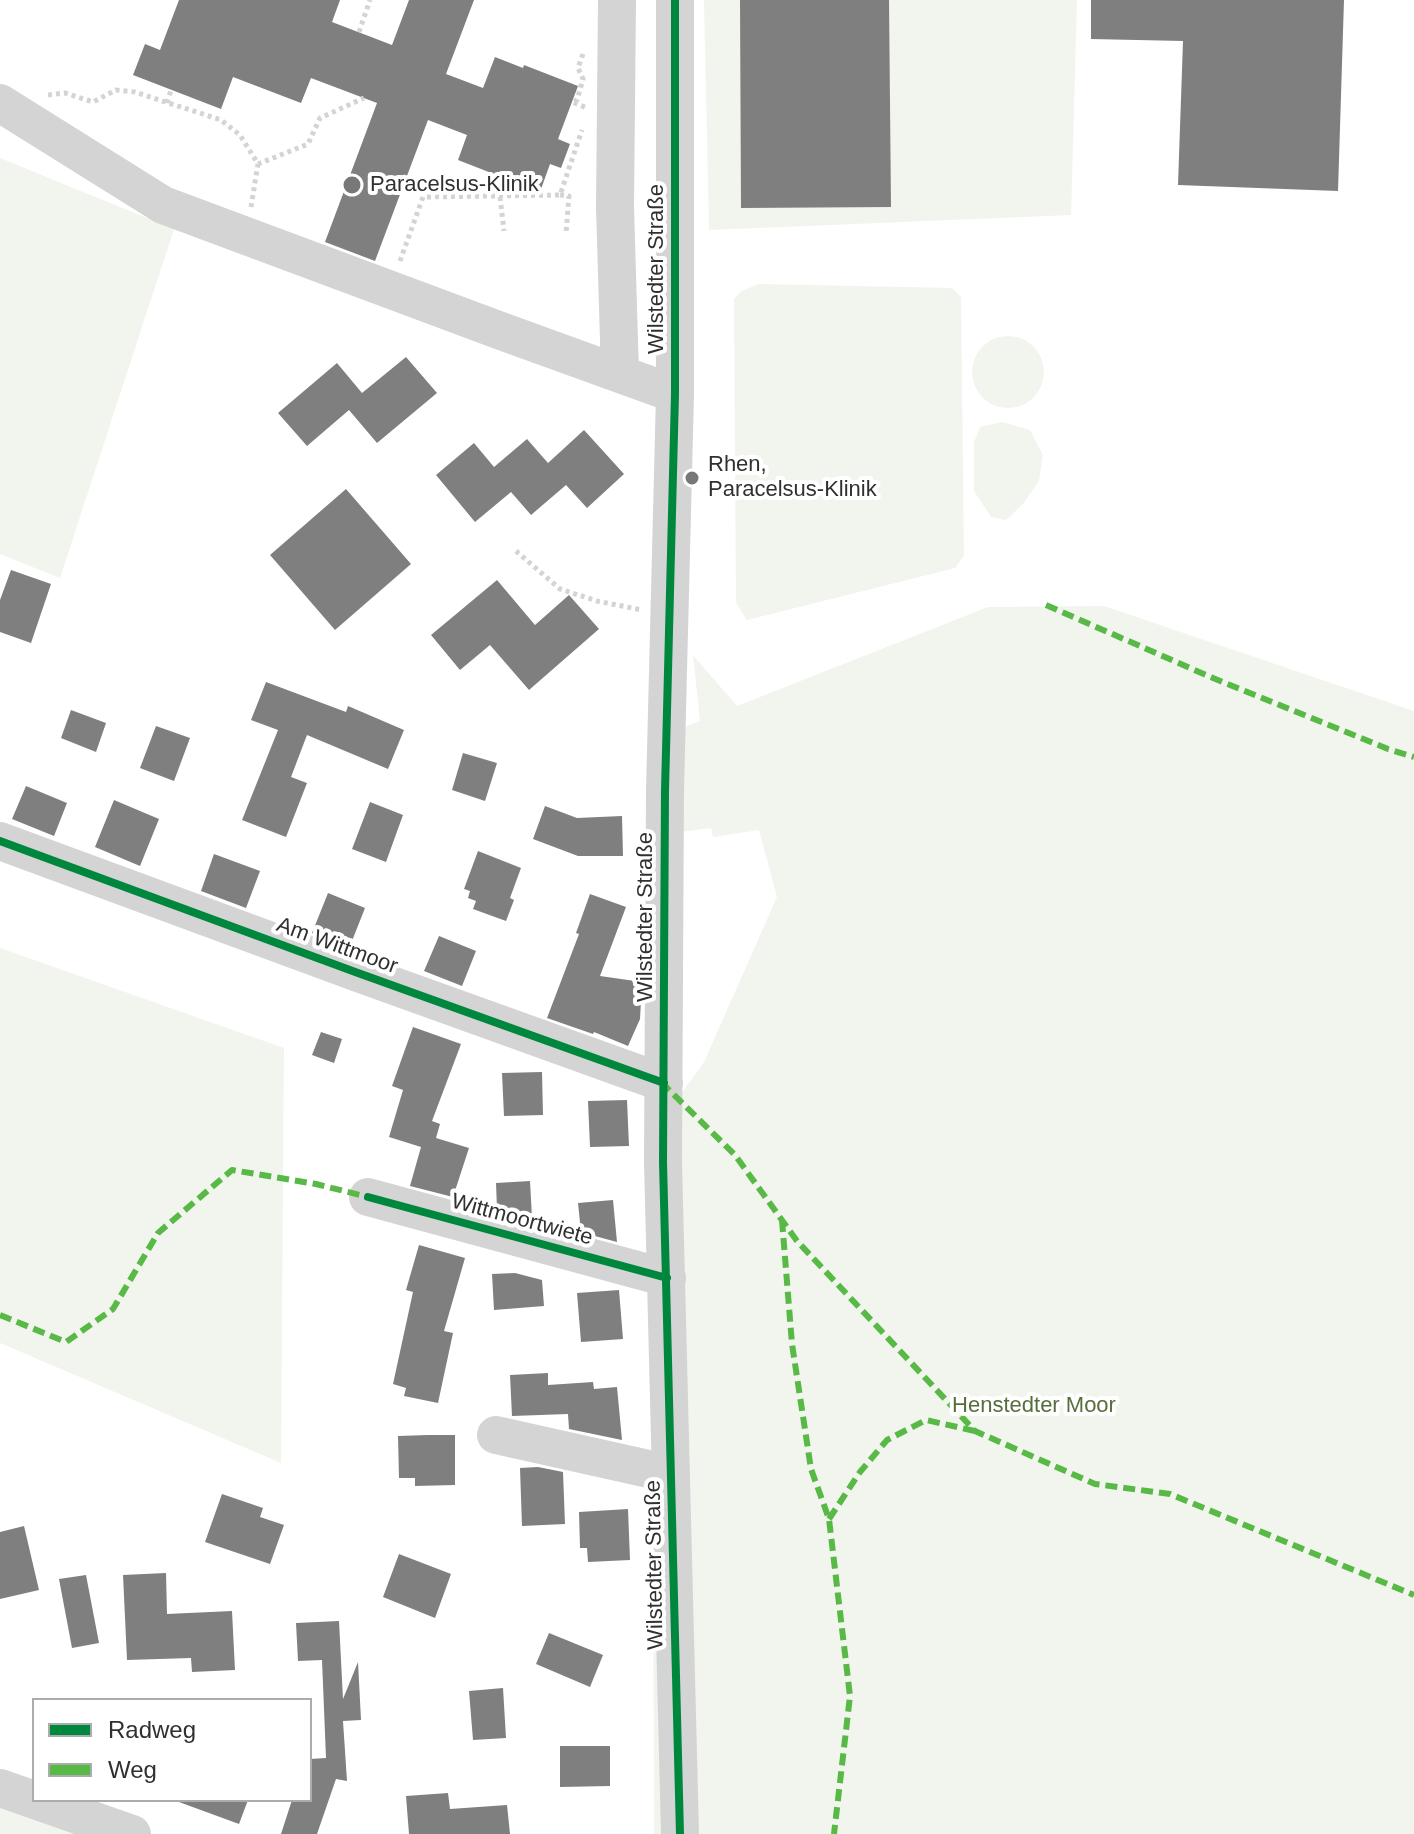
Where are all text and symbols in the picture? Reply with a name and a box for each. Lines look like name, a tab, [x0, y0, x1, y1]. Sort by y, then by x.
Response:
place label: Paracelsus-Klinik	[370, 172, 539, 198]
marker: Paracelsus-Klinik	[341, 174, 363, 196]
street label: Wilstedter Straße	[644, 184, 670, 354]
place label: Rhen, Paracelsus-Klinik	[708, 452, 877, 504]
marker: Rhen, Paracelsus-Klinik	[683, 469, 701, 487]
street label: Wilstedter Straße	[633, 832, 659, 1002]
street label: Am Wittmoor	[273, 912, 401, 980]
street label: Wittmoortwiete	[448, 1188, 596, 1252]
park label: Henstedter Moor	[952, 1393, 1116, 1419]
street label: Wilstedter Straße	[640, 1480, 670, 1650]
legend	[32, 1698, 312, 1802]
text: Radweg	[108, 1716, 196, 1743]
text: Weg	[108, 1756, 157, 1783]

